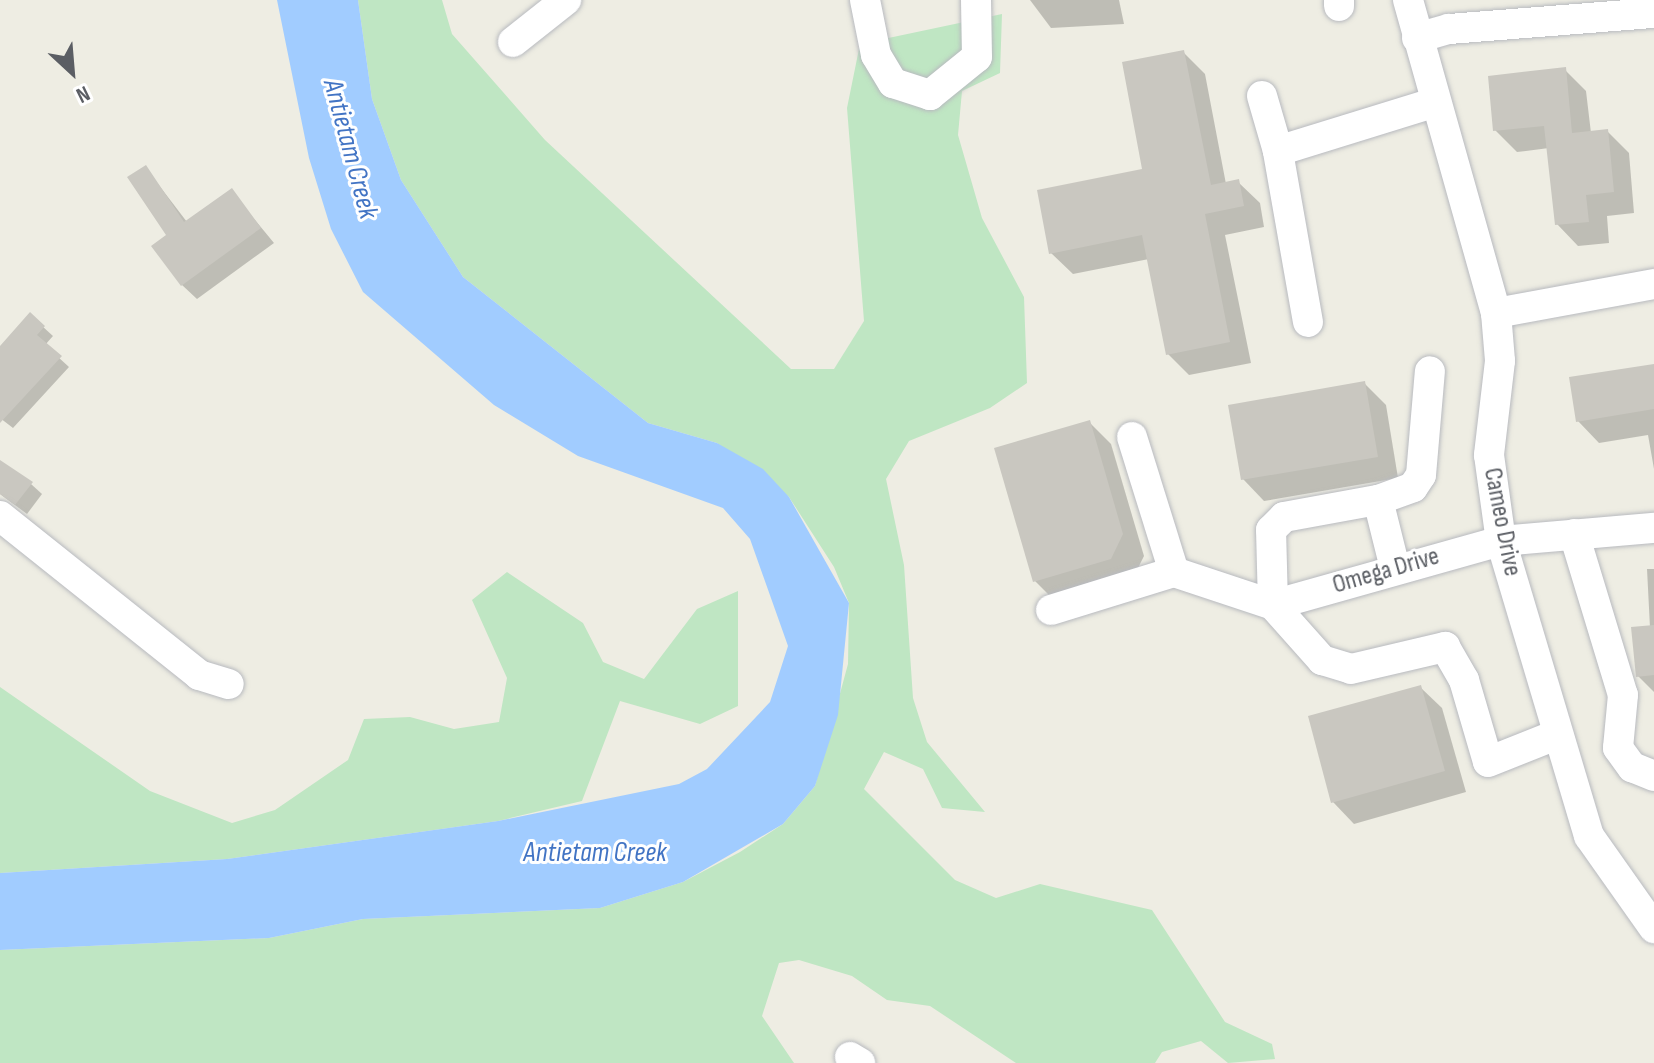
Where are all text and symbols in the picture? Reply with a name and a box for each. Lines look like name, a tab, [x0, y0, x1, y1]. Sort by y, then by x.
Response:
north arrow	[32, 32, 112, 112]
water label: Antietam Creek	[315, 76, 385, 222]
text: N	[72, 79, 94, 109]
street label: Cameo Drive	[1476, 465, 1528, 579]
street label: Omega Drive	[1329, 541, 1443, 601]
water label: Antietam Creek	[524, 836, 666, 870]

